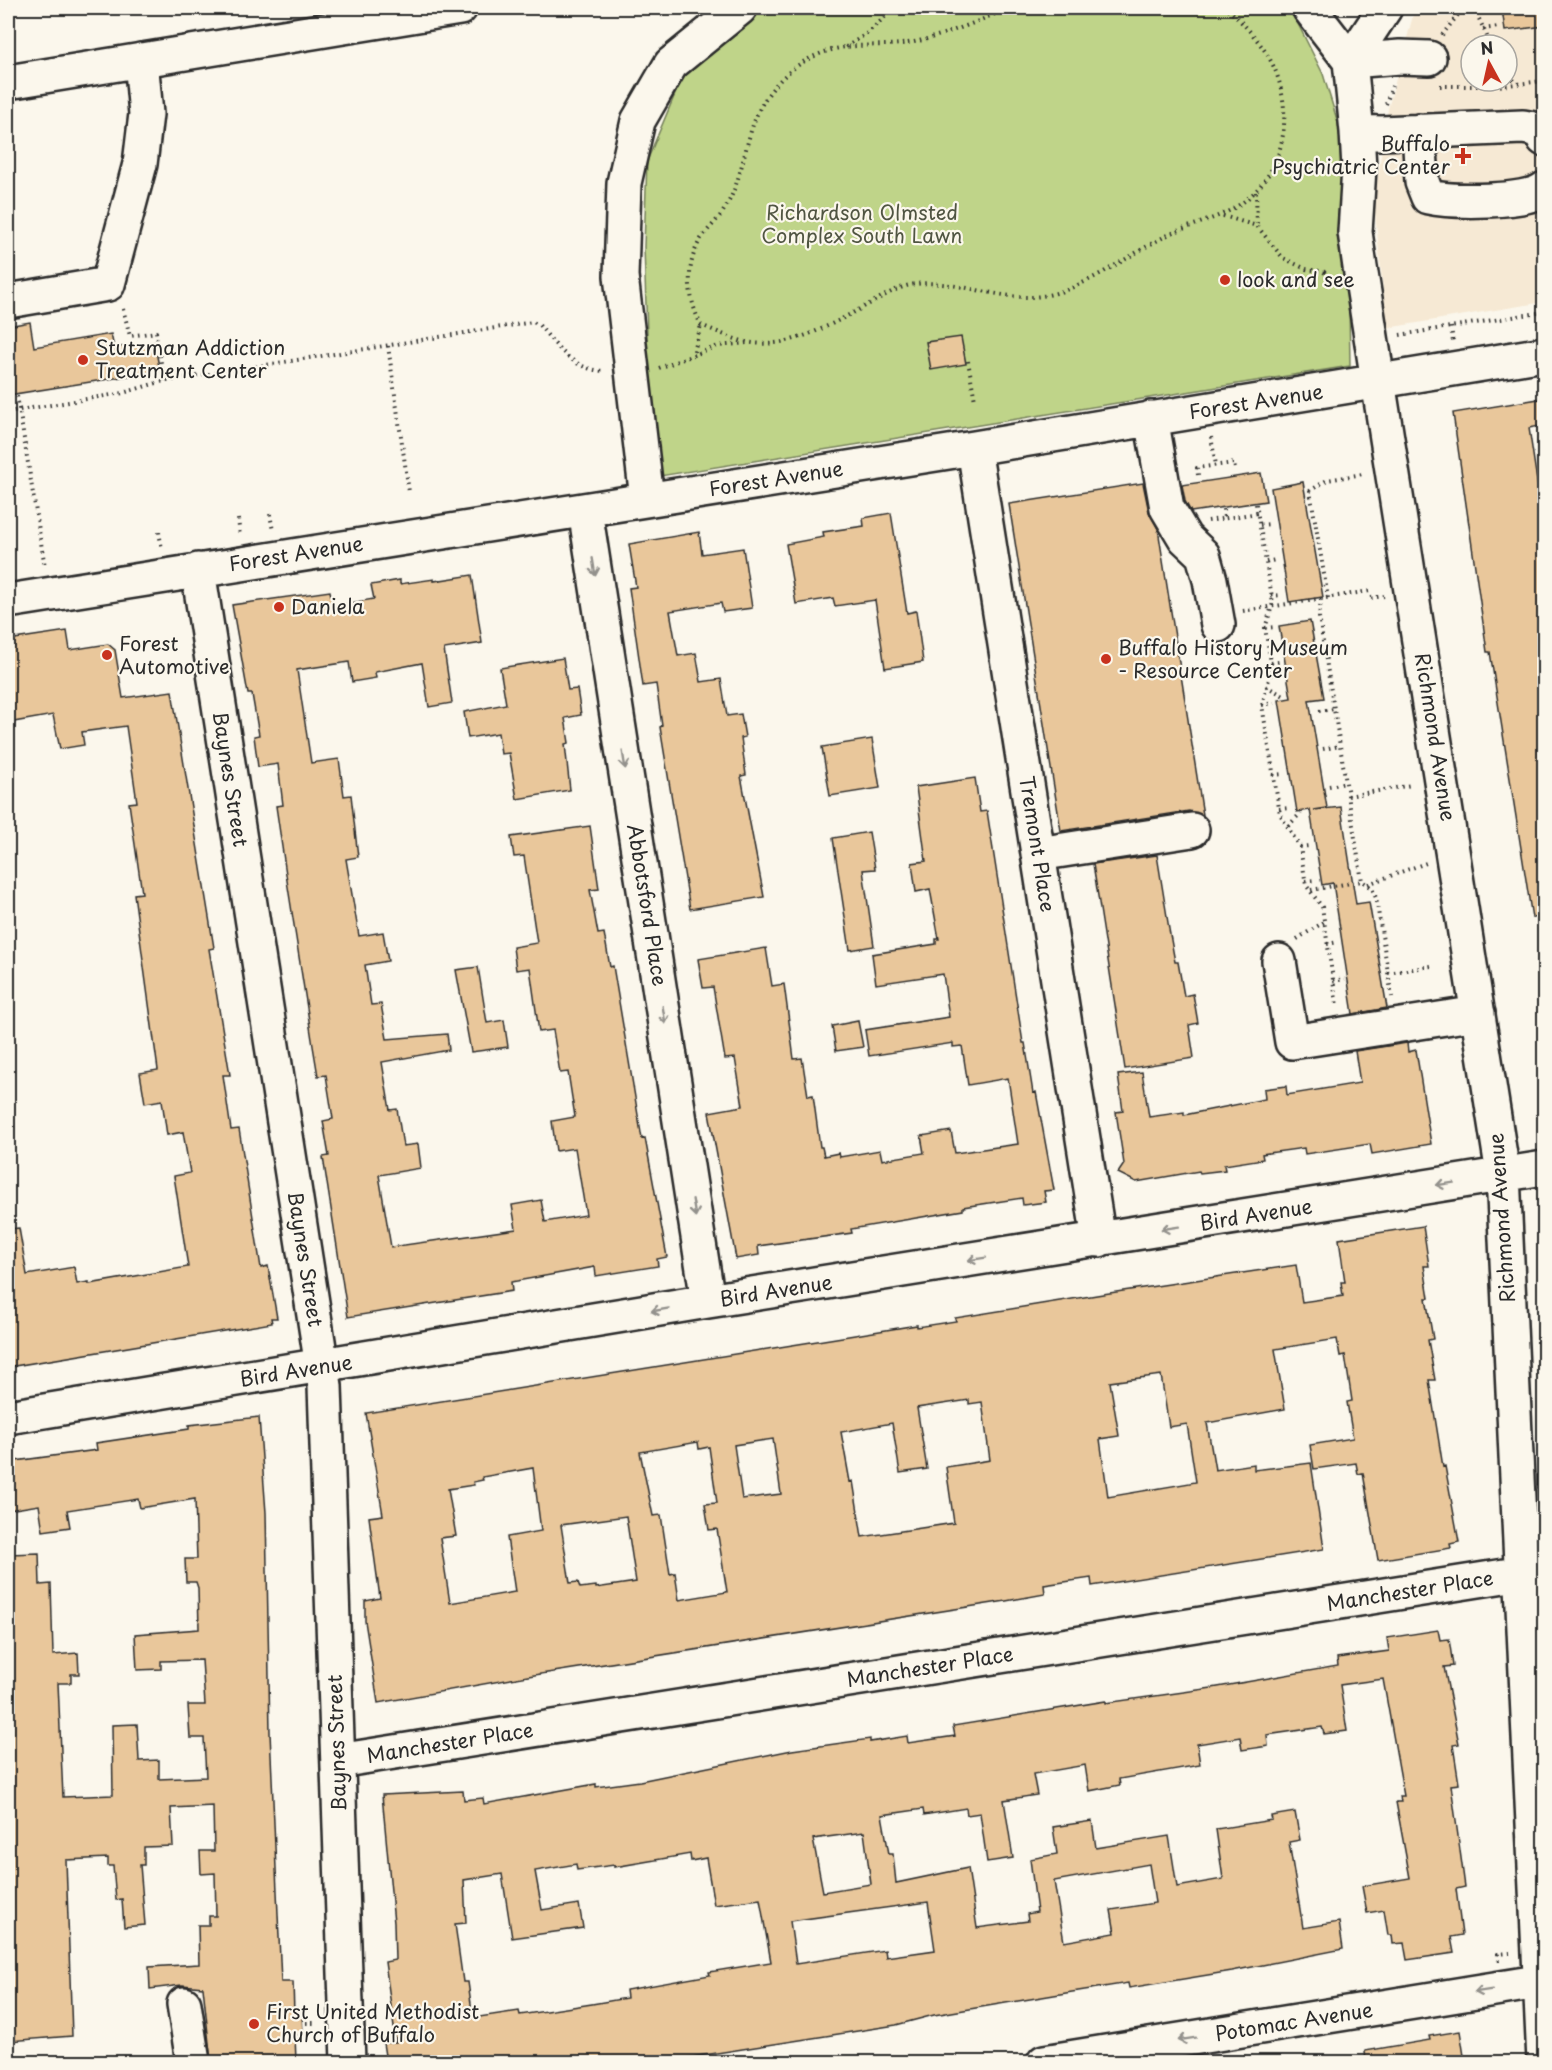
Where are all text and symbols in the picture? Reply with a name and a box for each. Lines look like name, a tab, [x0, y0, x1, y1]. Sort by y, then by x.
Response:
north arrow	[1459, 33, 1519, 93]
text: N	[1479, 34, 1495, 60]
place label: Buffalo Psychiatric Center	[1272, 128, 1451, 181]
marker: Buffalo Psychiatric Center	[1454, 147, 1472, 165]
park label: Richardson Olmsted Complex South Lawn	[761, 197, 963, 250]
place label: look and see	[1237, 264, 1355, 294]
marker: look and see	[1218, 273, 1232, 287]
place label: Stutzman Addiction Treatment Center	[95, 332, 285, 385]
marker: Stutzman Addiction Treatment Center	[76, 353, 90, 367]
street label: Forest Avenue	[1187, 376, 1325, 426]
street label: Forest Avenue	[707, 453, 845, 503]
street label: Forest Avenue	[227, 528, 365, 578]
one-way arrow	[588, 557, 599, 577]
place label: Daniela	[291, 591, 365, 621]
marker: Daniela	[272, 600, 286, 614]
place label: Forest Automotive	[119, 628, 230, 681]
place label: Buffalo History Museum - Resource Center	[1118, 632, 1348, 685]
marker: Forest Automotive	[100, 648, 114, 662]
street label: Richmond Avenue	[1408, 650, 1464, 823]
marker: Buffalo History Museum - Resource Center	[1099, 652, 1113, 666]
street label: Baynes Street	[205, 709, 257, 849]
one-way arrow	[618, 750, 629, 769]
street label: Tremont Place	[1012, 774, 1064, 914]
street label: Abbotsford Place	[620, 822, 676, 988]
one-way arrow	[658, 1004, 669, 1024]
street label: Richmond Avenue	[1480, 1132, 1522, 1304]
one-way arrow	[1436, 1179, 1455, 1190]
street label: Baynes Street	[280, 1189, 332, 1329]
street label: Bird Avenue	[1197, 1190, 1314, 1238]
one-way arrow	[688, 1197, 699, 1217]
one-way arrow	[1160, 1223, 1180, 1234]
one-way arrow	[968, 1254, 987, 1265]
street label: Bird Avenue	[717, 1266, 834, 1314]
one-way arrow	[651, 1304, 670, 1315]
street label: Bird Avenue	[237, 1346, 354, 1394]
street label: Manchester Place	[1324, 1562, 1495, 1618]
street label: Manchester Place	[844, 1638, 1015, 1694]
street label: Baynes Street	[319, 1674, 353, 1812]
street label: Manchester Place	[364, 1714, 535, 1770]
one-way arrow	[1473, 1986, 1493, 1997]
street label: Potomac Avenue	[1213, 1994, 1375, 2048]
place label: First United Methodist Church of Buffalo	[266, 1996, 479, 2049]
marker: First United Methodist Church of Buffalo	[247, 2017, 261, 2031]
one-way arrow	[1177, 2034, 1197, 2045]

